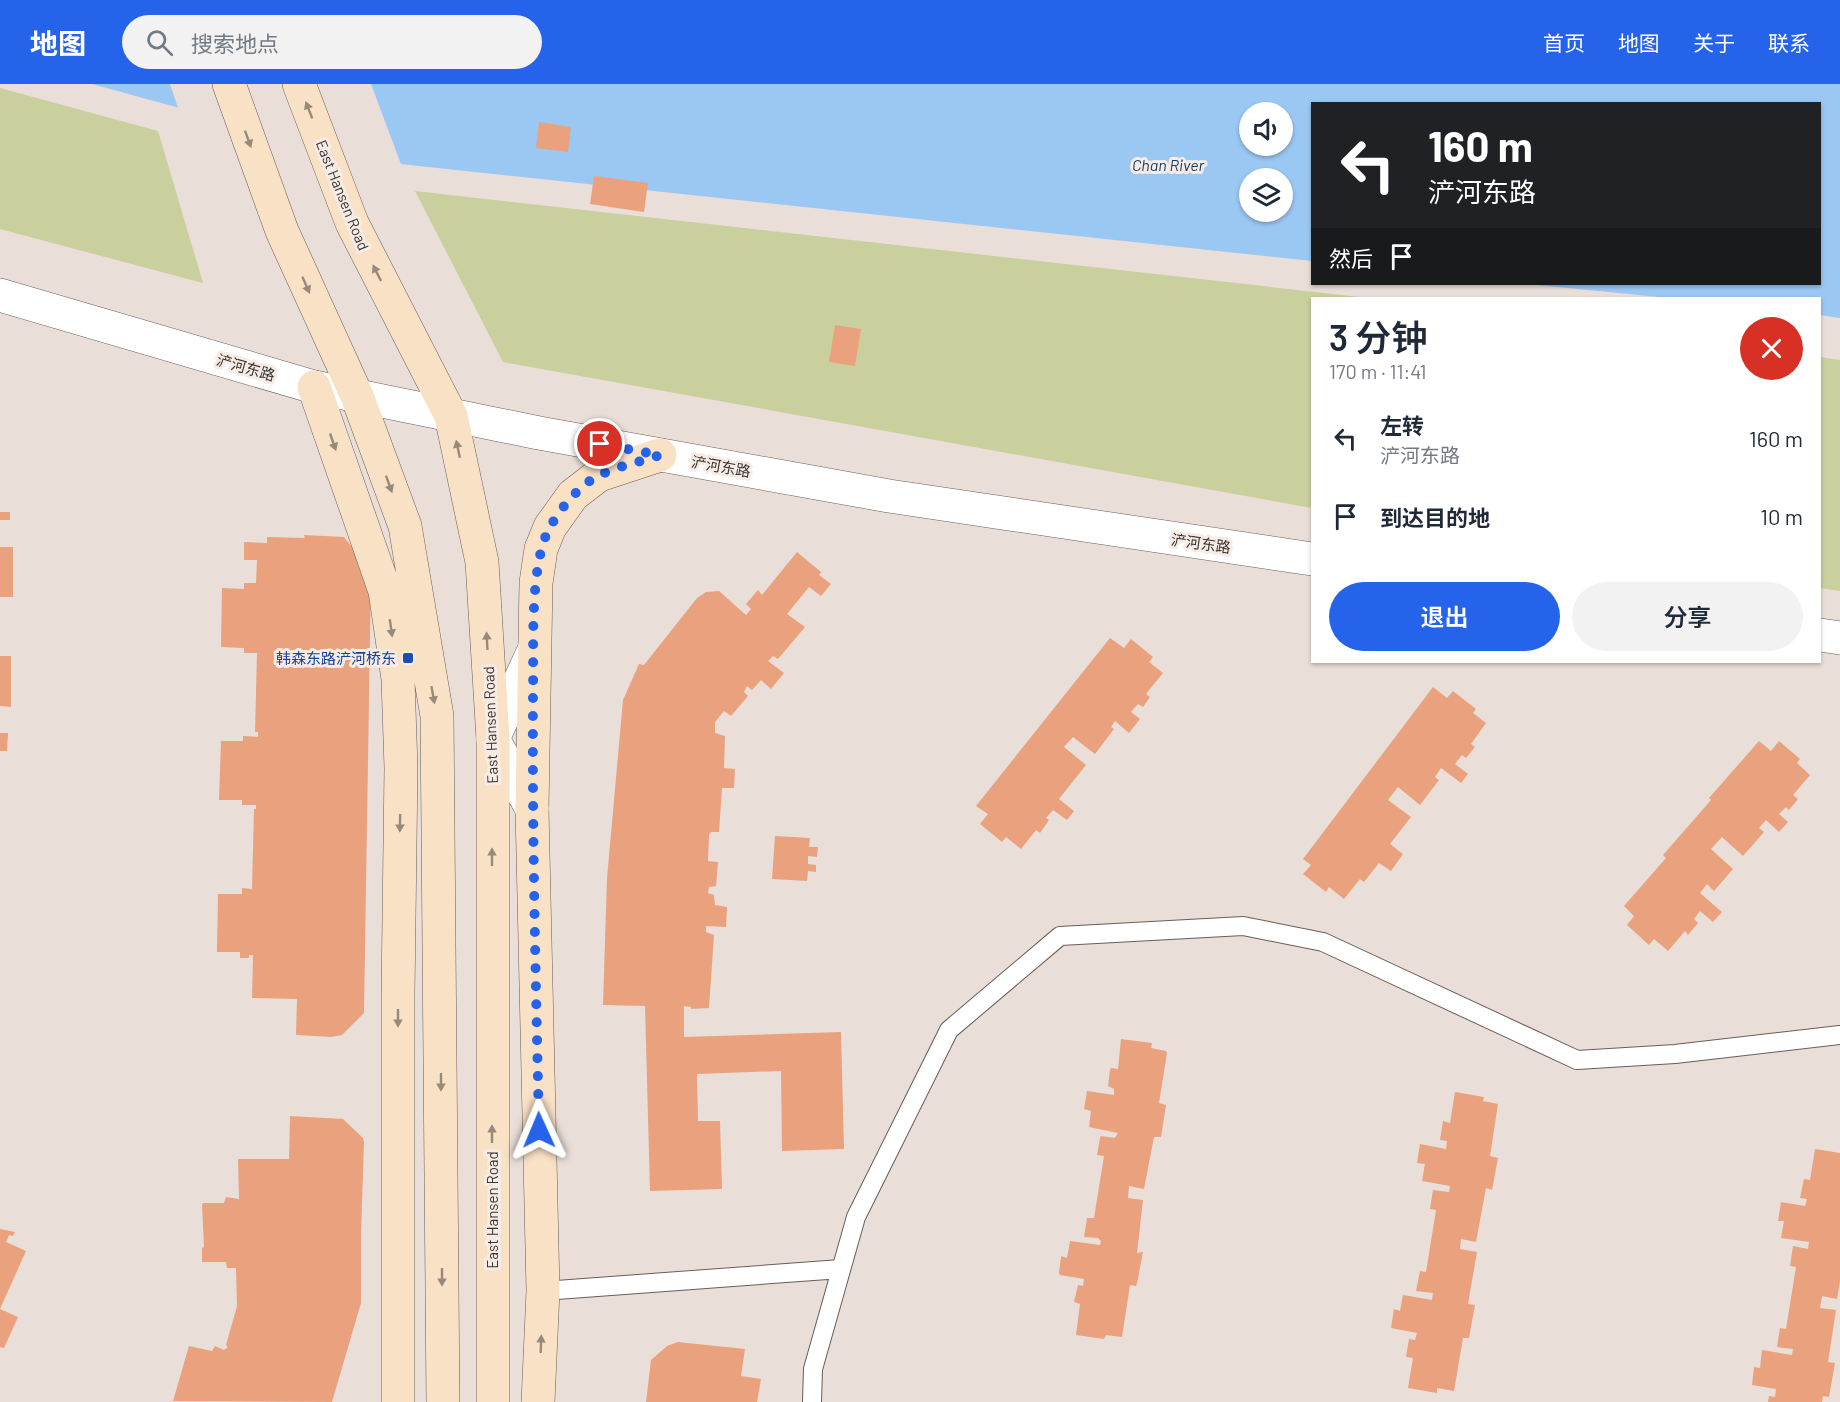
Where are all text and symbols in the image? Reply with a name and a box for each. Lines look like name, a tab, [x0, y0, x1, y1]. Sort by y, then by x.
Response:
search box	[122, 15, 542, 69]
text: 地图	[30, 26, 86, 60]
icon: search	[143, 26, 176, 59]
text: 搜索地点	[191, 30, 279, 56]
text: 首页	[1543, 30, 1585, 55]
text: 地图	[1618, 30, 1660, 55]
text: 关于	[1693, 30, 1735, 55]
text: 联系	[1768, 30, 1810, 55]
one-way arrow	[304, 100, 314, 118]
map controls	[1239, 102, 1293, 222]
button: sound	[1239, 102, 1293, 156]
text: 160 m	[1428, 120, 1533, 170]
icon: left	[1329, 126, 1407, 204]
one-way arrow	[244, 130, 254, 148]
street label: East Hansen Road	[313, 137, 373, 253]
water label: Chan River	[1132, 155, 1205, 174]
button: layers	[1239, 168, 1293, 222]
text: 浐河东路	[1428, 175, 1536, 207]
icon: arrive	[1385, 240, 1418, 273]
text: 然后	[1329, 245, 1373, 271]
one-way arrow	[372, 264, 382, 281]
one-way arrow	[301, 276, 311, 294]
text: 3 分钟	[1329, 315, 1427, 358]
button: close	[1740, 317, 1803, 380]
street label: 浐河东路	[215, 350, 277, 384]
text: 170 m · 11:41	[1329, 359, 1427, 383]
text: 左转	[1380, 412, 1424, 438]
pin	[574, 418, 625, 469]
icon: left	[1329, 422, 1362, 455]
text: 160 m	[1749, 425, 1803, 451]
icon: arrive	[583, 427, 616, 460]
one-way arrow	[329, 434, 339, 452]
one-way arrow	[452, 440, 462, 458]
text: 浐河东路	[1380, 443, 1460, 467]
street label: 浐河东路	[690, 452, 752, 480]
one-way arrow	[385, 475, 394, 493]
icon: arrive	[1329, 500, 1362, 533]
text: 10 m	[1760, 503, 1803, 529]
text: 到达目的地	[1380, 504, 1490, 530]
street label: 浐河东路	[1170, 530, 1232, 556]
button: 退出	[1329, 582, 1560, 651]
button: 分享	[1572, 582, 1803, 651]
one-way arrow	[386, 619, 395, 638]
one-way arrow	[482, 632, 491, 651]
place label: 韩森东路浐河桥东	[276, 649, 396, 667]
marker: 韩森东路浐河桥东	[401, 651, 415, 665]
street label: East Hansen Road	[479, 666, 501, 784]
one-way arrow	[429, 685, 438, 704]
one-way arrow	[396, 813, 405, 832]
one-way arrow	[487, 848, 497, 867]
one-way arrow	[393, 1008, 403, 1027]
one-way arrow	[436, 1073, 446, 1092]
position arrow	[507, 1098, 571, 1162]
one-way arrow	[487, 1124, 497, 1143]
street label: East Hansen Road	[483, 1151, 501, 1269]
one-way arrow	[437, 1268, 447, 1287]
one-way arrow	[536, 1334, 545, 1353]

